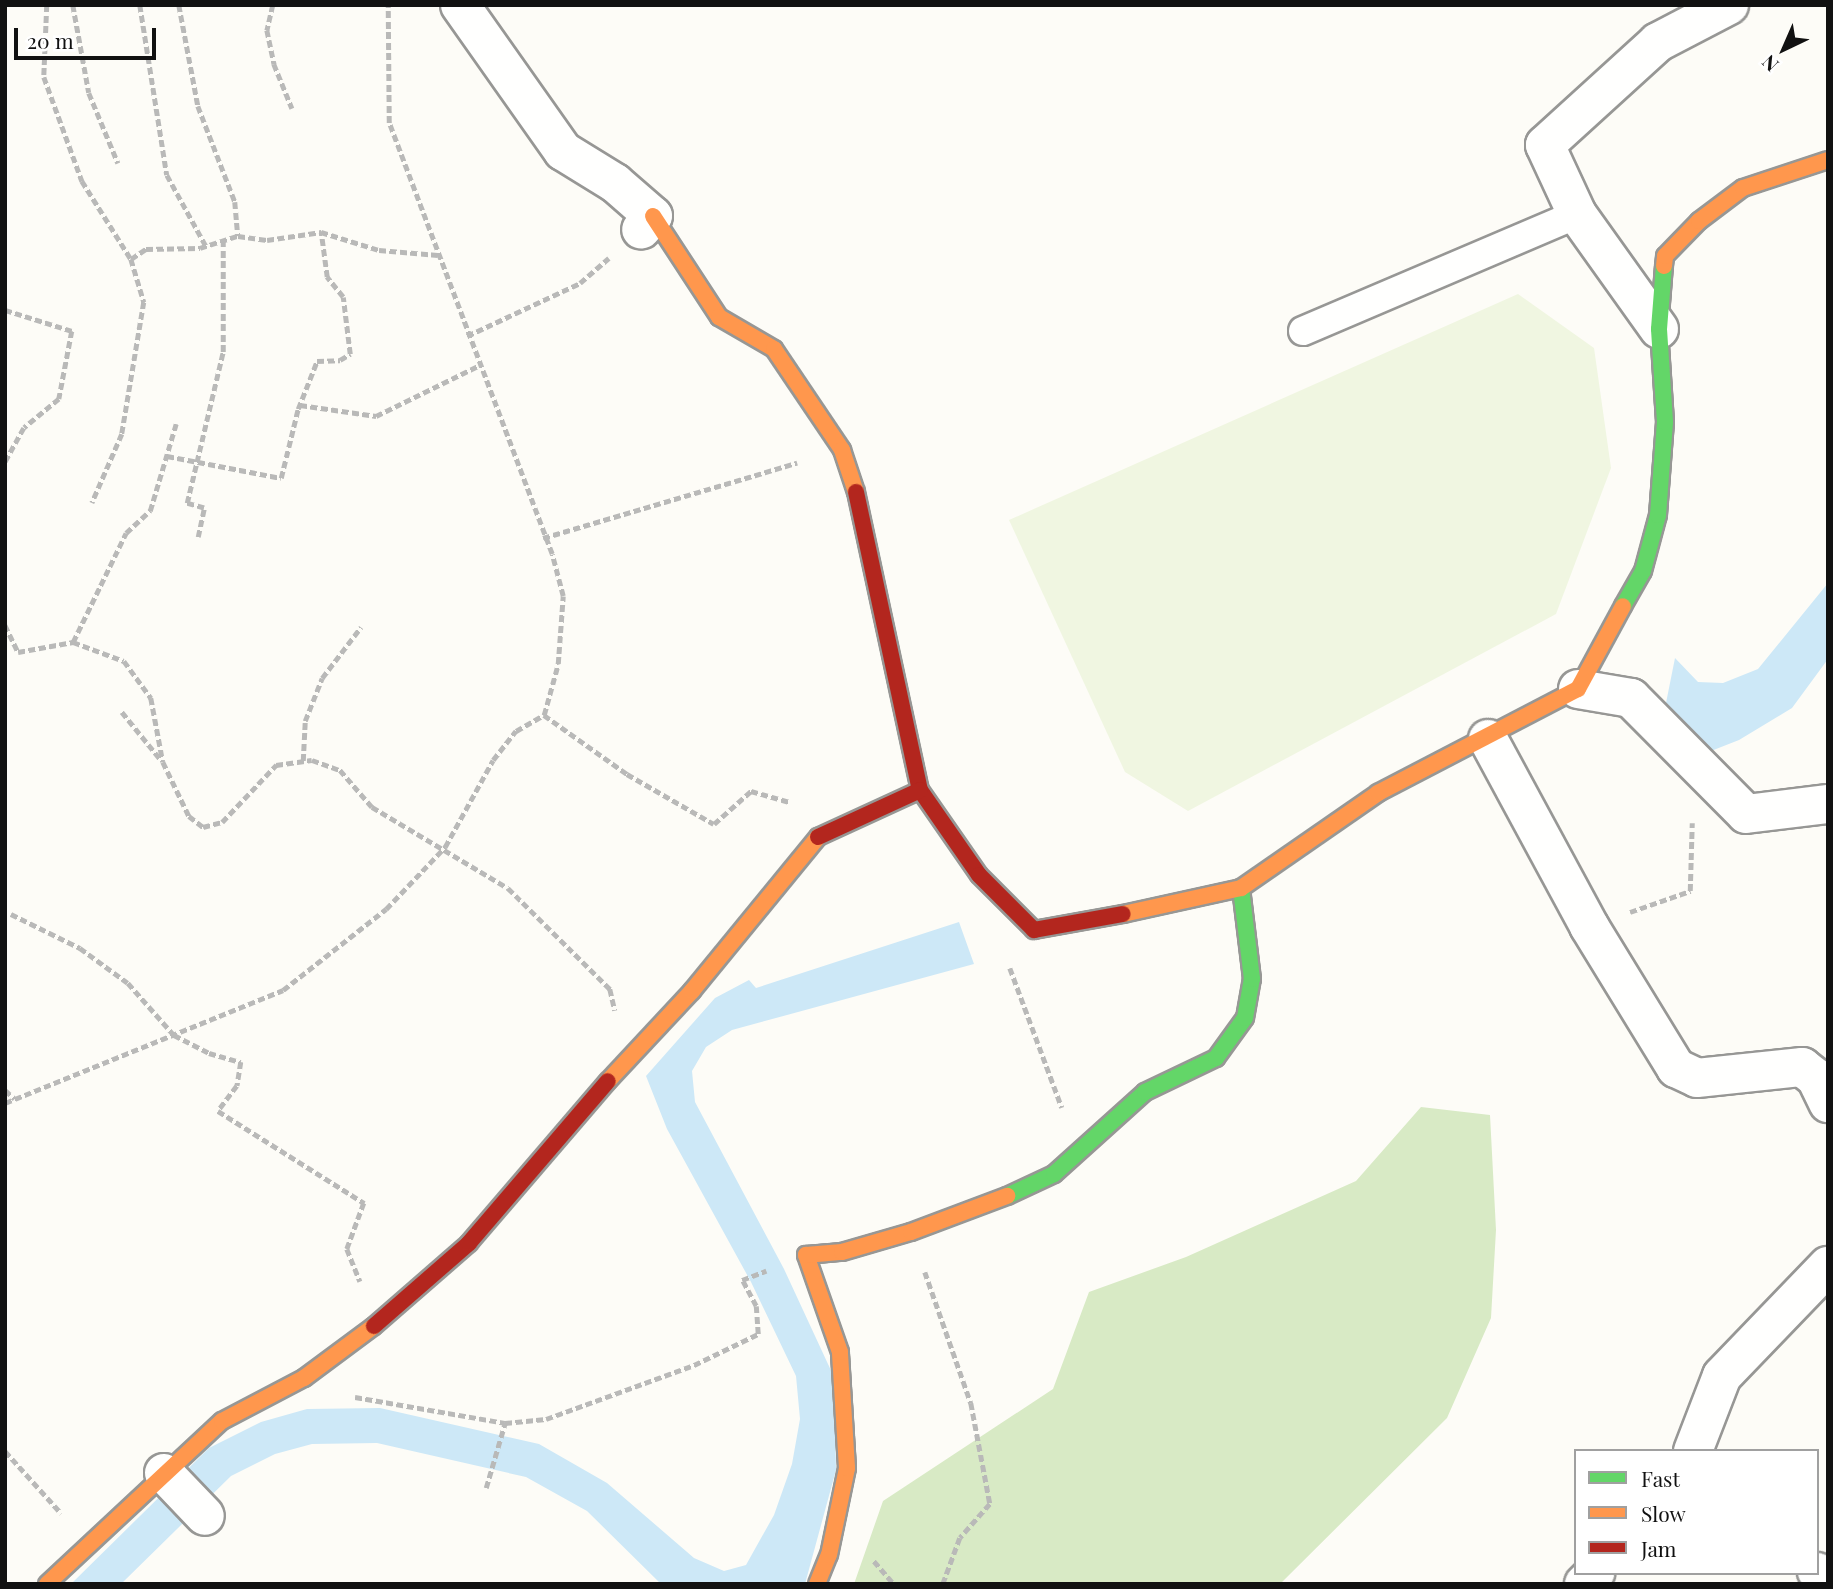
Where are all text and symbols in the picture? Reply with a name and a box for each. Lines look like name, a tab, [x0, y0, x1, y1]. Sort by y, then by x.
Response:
scale bar	[18, 14, 159, 58]
north arrow	[1749, 14, 1819, 84]
text: 20 m	[27, 26, 74, 54]
text: N	[1755, 50, 1783, 78]
legend	[1574, 1449, 1819, 1575]
text: Fast	[1641, 1464, 1680, 1492]
text: Slow	[1641, 1499, 1686, 1527]
text: Jam	[1641, 1534, 1677, 1562]

